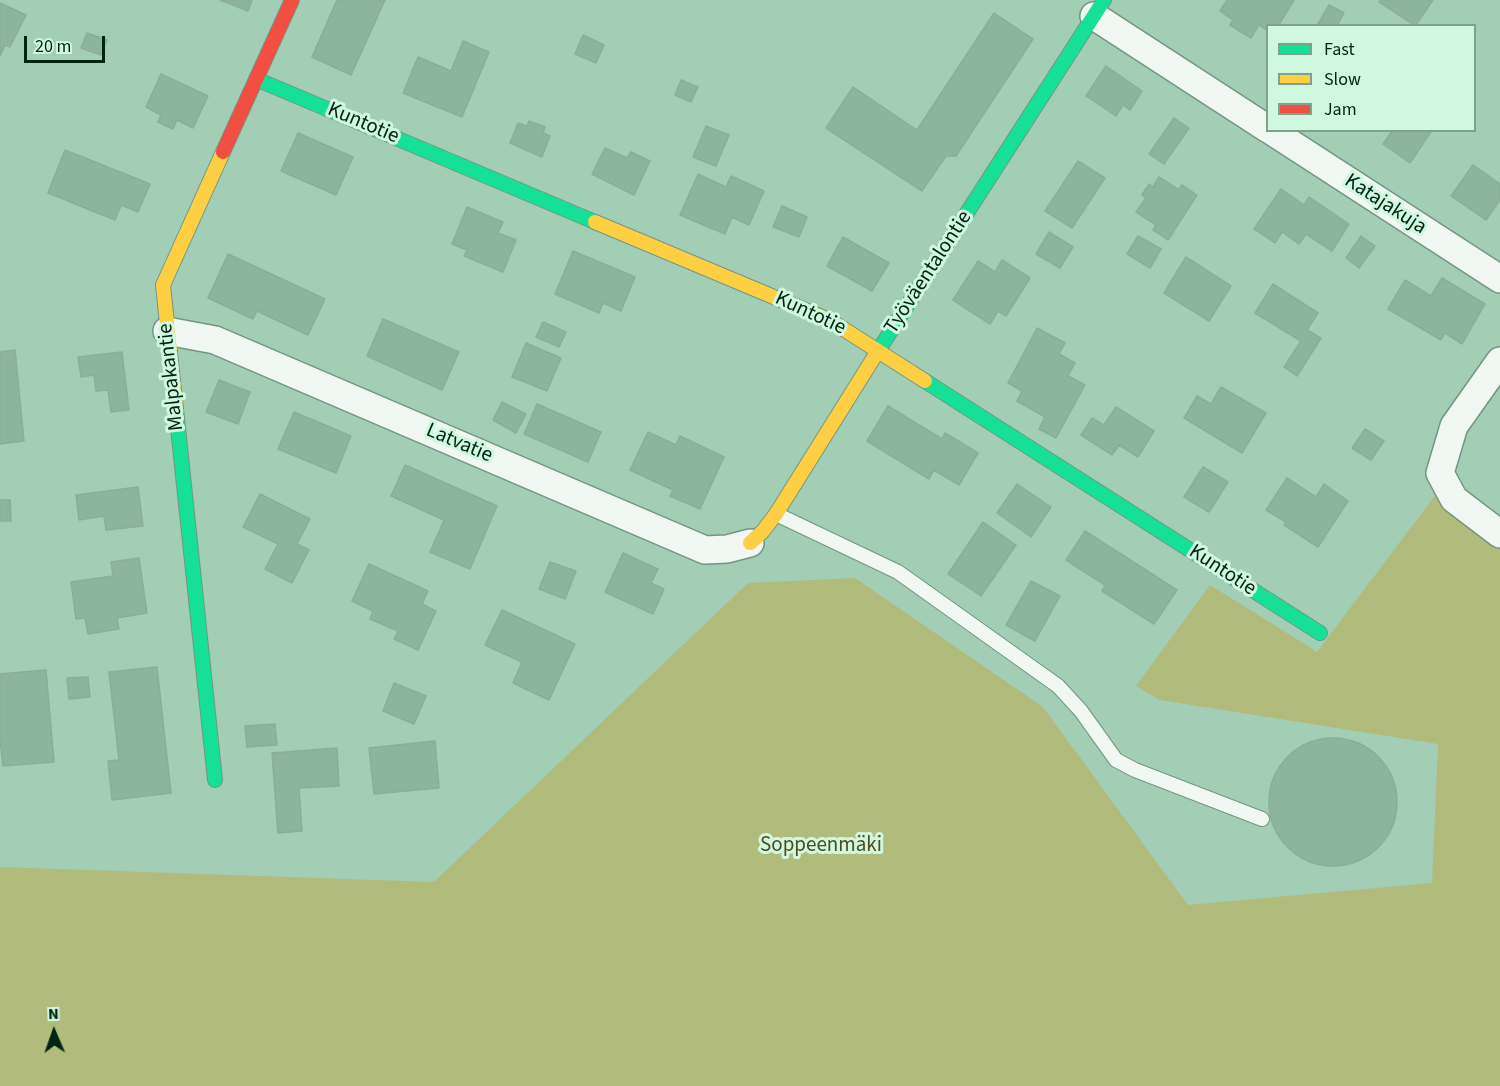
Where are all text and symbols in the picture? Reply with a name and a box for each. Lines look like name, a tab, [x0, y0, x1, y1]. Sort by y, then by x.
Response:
scale bar	[27, 24, 108, 62]
legend	[1266, 24, 1476, 132]
text: 20 m	[35, 34, 71, 59]
text: Fast	[1324, 37, 1355, 62]
text: Slow	[1324, 67, 1361, 92]
text: Jam	[1324, 97, 1357, 122]
street label: Kuntotie	[323, 98, 403, 150]
street label: Katajakuja	[1339, 169, 1431, 241]
street label: Työväentalontie	[880, 207, 978, 339]
street label: Kuntotie	[771, 287, 849, 341]
street label: Malpakantie	[154, 322, 190, 432]
street label: Latvatie	[422, 419, 496, 469]
street label: Kuntotie	[1184, 540, 1260, 602]
park label: Soppeenmäki	[760, 833, 882, 859]
north arrow	[24, 1002, 84, 1062]
text: N	[48, 1003, 59, 1025]

